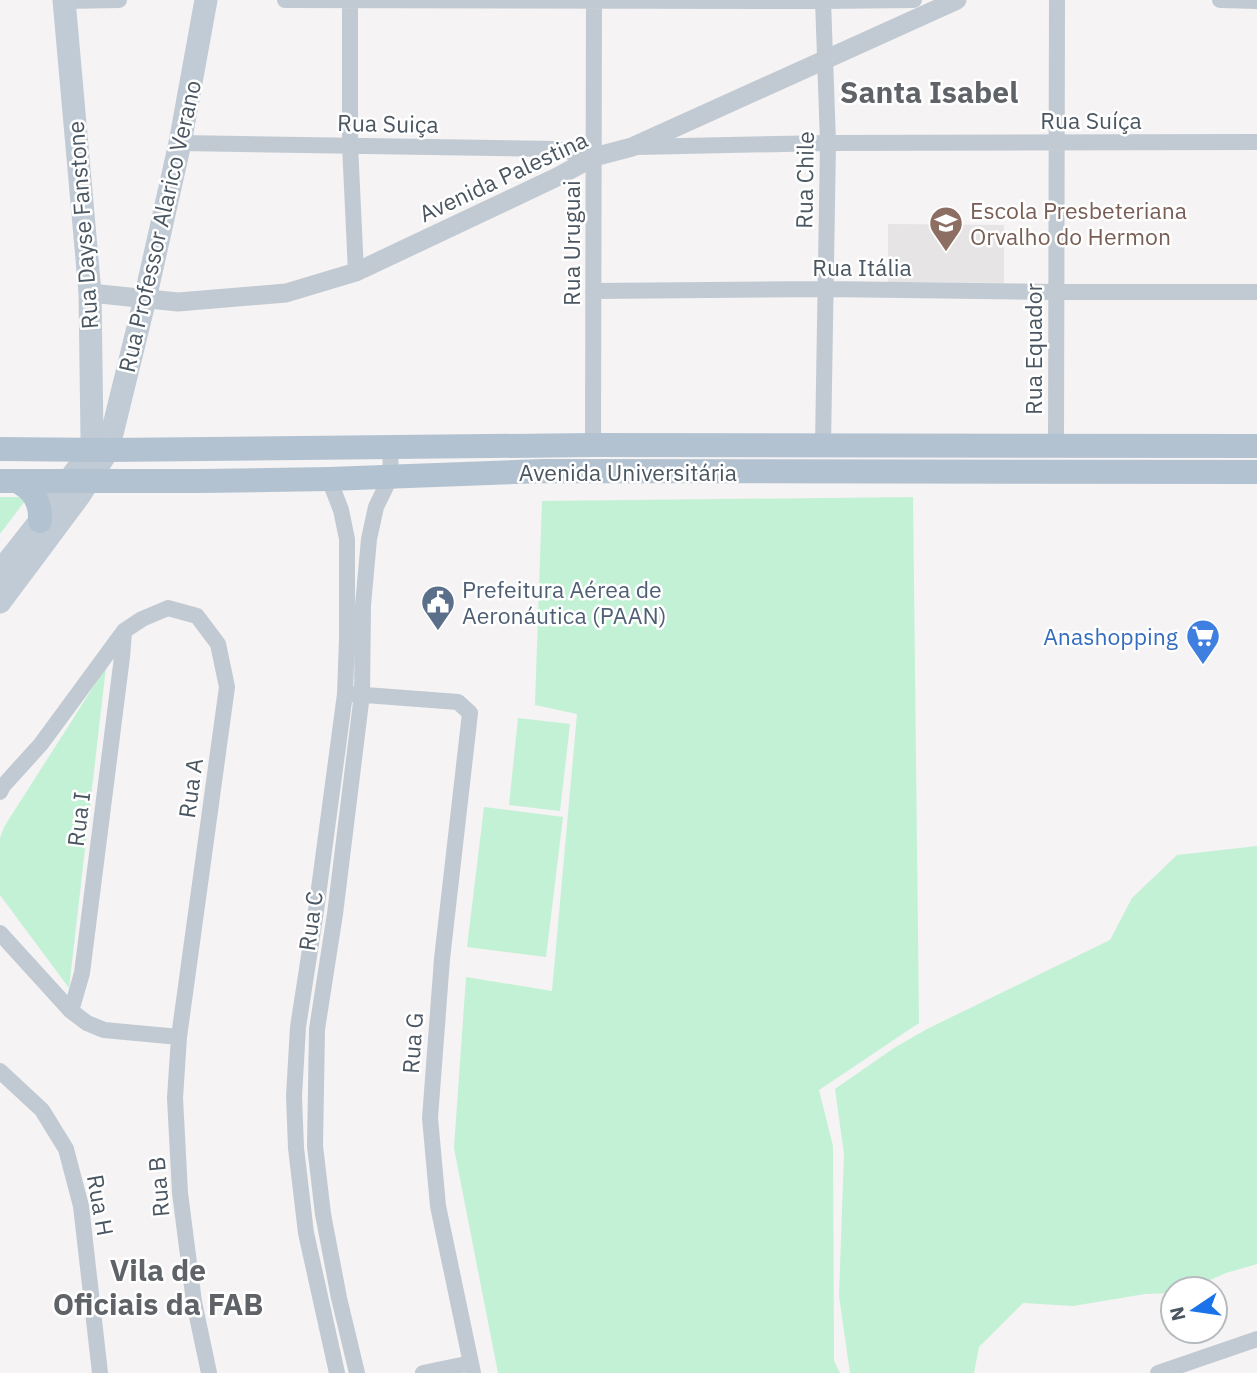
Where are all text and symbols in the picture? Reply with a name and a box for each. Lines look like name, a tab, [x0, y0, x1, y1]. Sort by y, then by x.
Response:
district label: Santa Isabel	[840, 72, 1018, 111]
street label: Rua Professor Alarico Verano	[111, 77, 207, 375]
street label: Rua Suíça	[1040, 105, 1142, 135]
street label: Rua Suiça	[337, 107, 439, 139]
street label: Rua Dayse Fanstone	[60, 120, 104, 330]
street label: Avenida Palestina	[414, 124, 592, 228]
street label: Rua Chile	[788, 131, 820, 229]
street label: Rua Uruguai	[556, 180, 586, 306]
place label: Escola Presbeteriana Orvalho do Hermon	[970, 195, 1187, 251]
school or university icon: Escola Presbeteriana Orvalho do Hermon	[927, 204, 965, 253]
street label: Rua Itália	[812, 252, 912, 282]
street label: Rua Equador	[1018, 282, 1048, 415]
street label: Avenida Universitária	[519, 457, 737, 487]
place label: Prefeitura Aérea de Aeronáutica (PAAN)	[462, 574, 667, 630]
public building icon: Prefeitura Aérea de Aeronáutica (PAAN)	[419, 583, 457, 632]
supermarket icon: Anashopping	[1184, 617, 1222, 666]
place label: Anashopping	[1043, 621, 1178, 651]
street label: Rua A	[171, 756, 209, 820]
street label: Rua I	[60, 790, 96, 848]
street label: Rua C	[291, 889, 329, 953]
street label: Rua G	[395, 1011, 429, 1075]
street label: Rua B	[140, 1156, 176, 1218]
street label: Rua H	[81, 1172, 121, 1238]
district label: Vila de Oficiais da FAB	[53, 1250, 263, 1323]
north arrow	[1159, 1275, 1229, 1345]
text: N	[1164, 1304, 1191, 1323]

